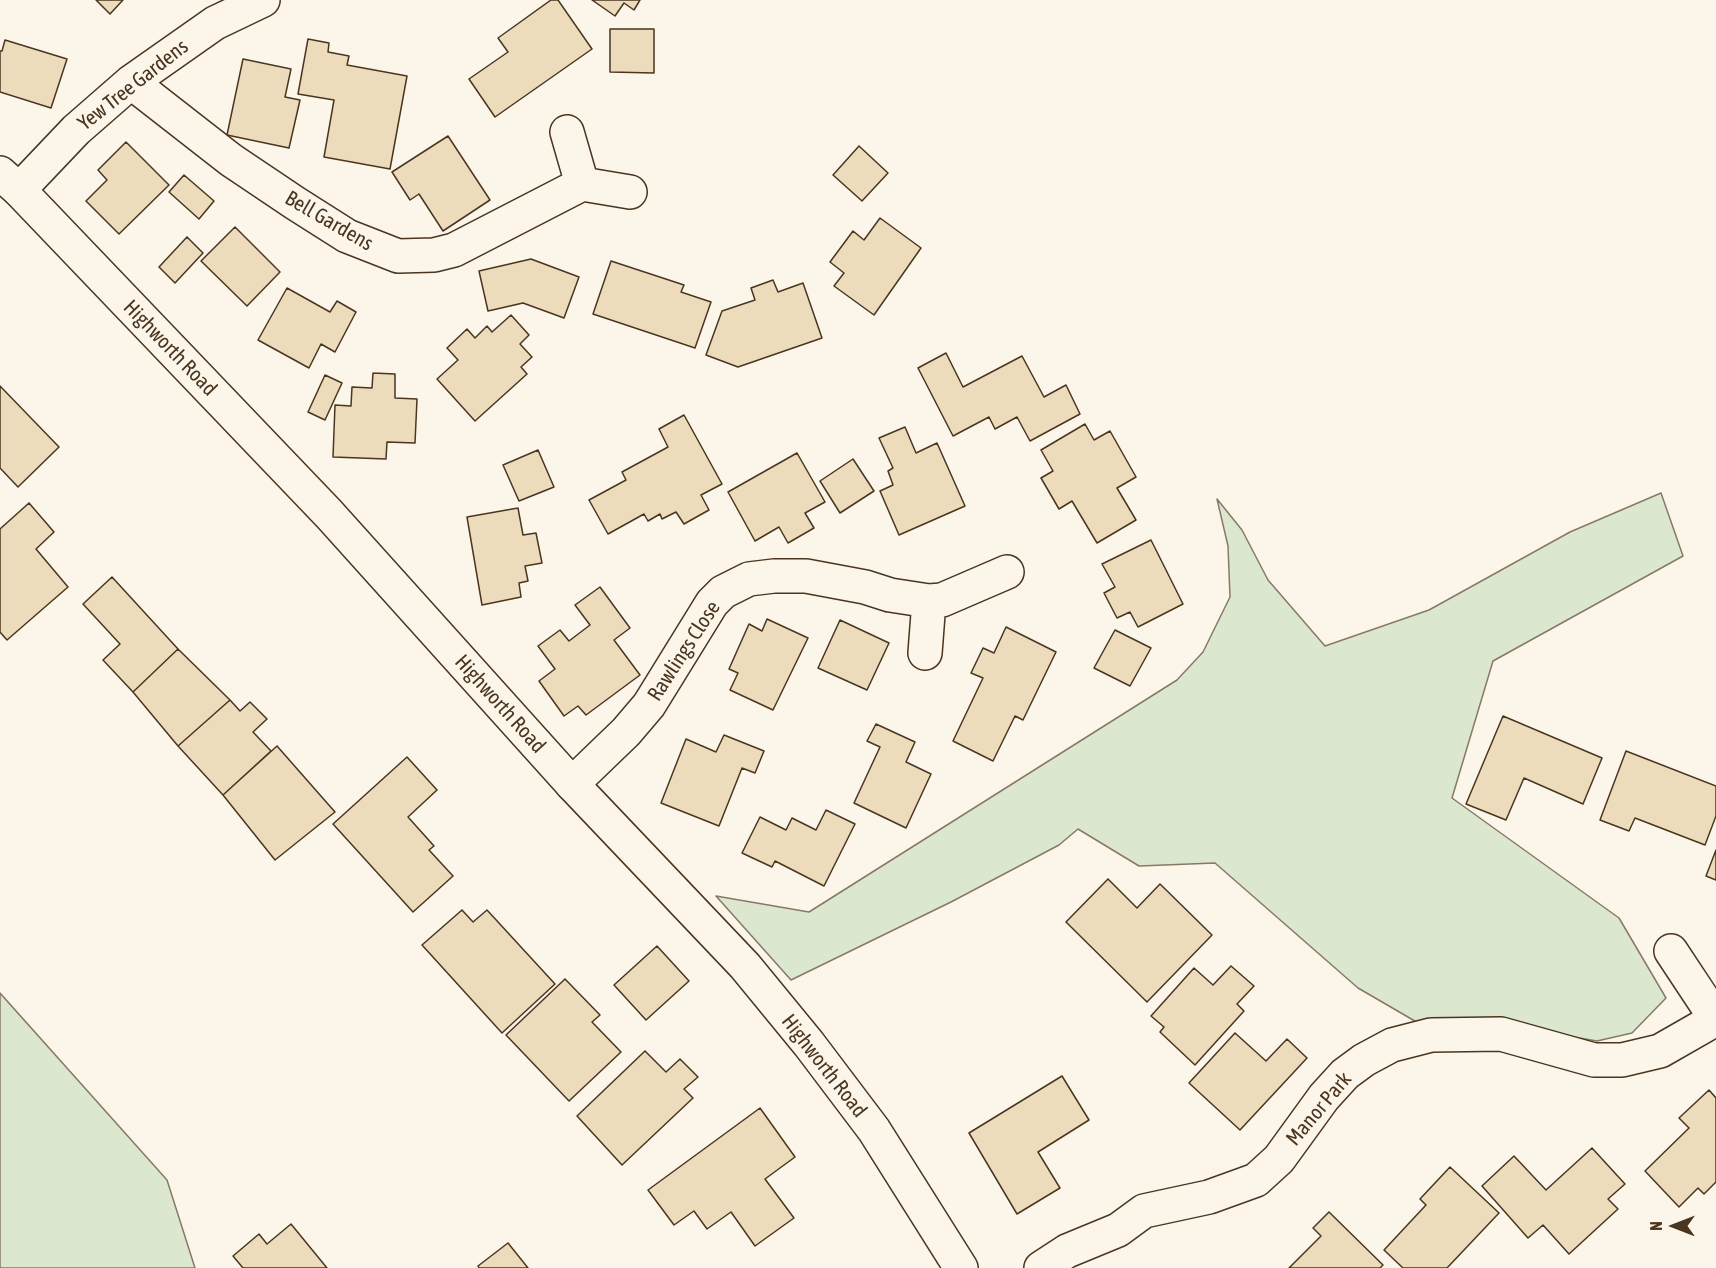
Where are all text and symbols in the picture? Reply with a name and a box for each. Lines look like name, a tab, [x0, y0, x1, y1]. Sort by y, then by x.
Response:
street label: Yew Tree Gardens	[73, 34, 193, 136]
street label: Bell Gardens	[280, 186, 378, 256]
street label: Highworth Road	[118, 295, 222, 401]
street label: Rawlings Close	[642, 596, 726, 706]
street label: Highworth Road	[449, 650, 551, 758]
street label: Highworth Road	[776, 1010, 872, 1122]
street label: Manor Park	[1281, 1067, 1357, 1151]
north arrow	[1644, 1196, 1704, 1256]
text: N	[1647, 1221, 1665, 1231]

